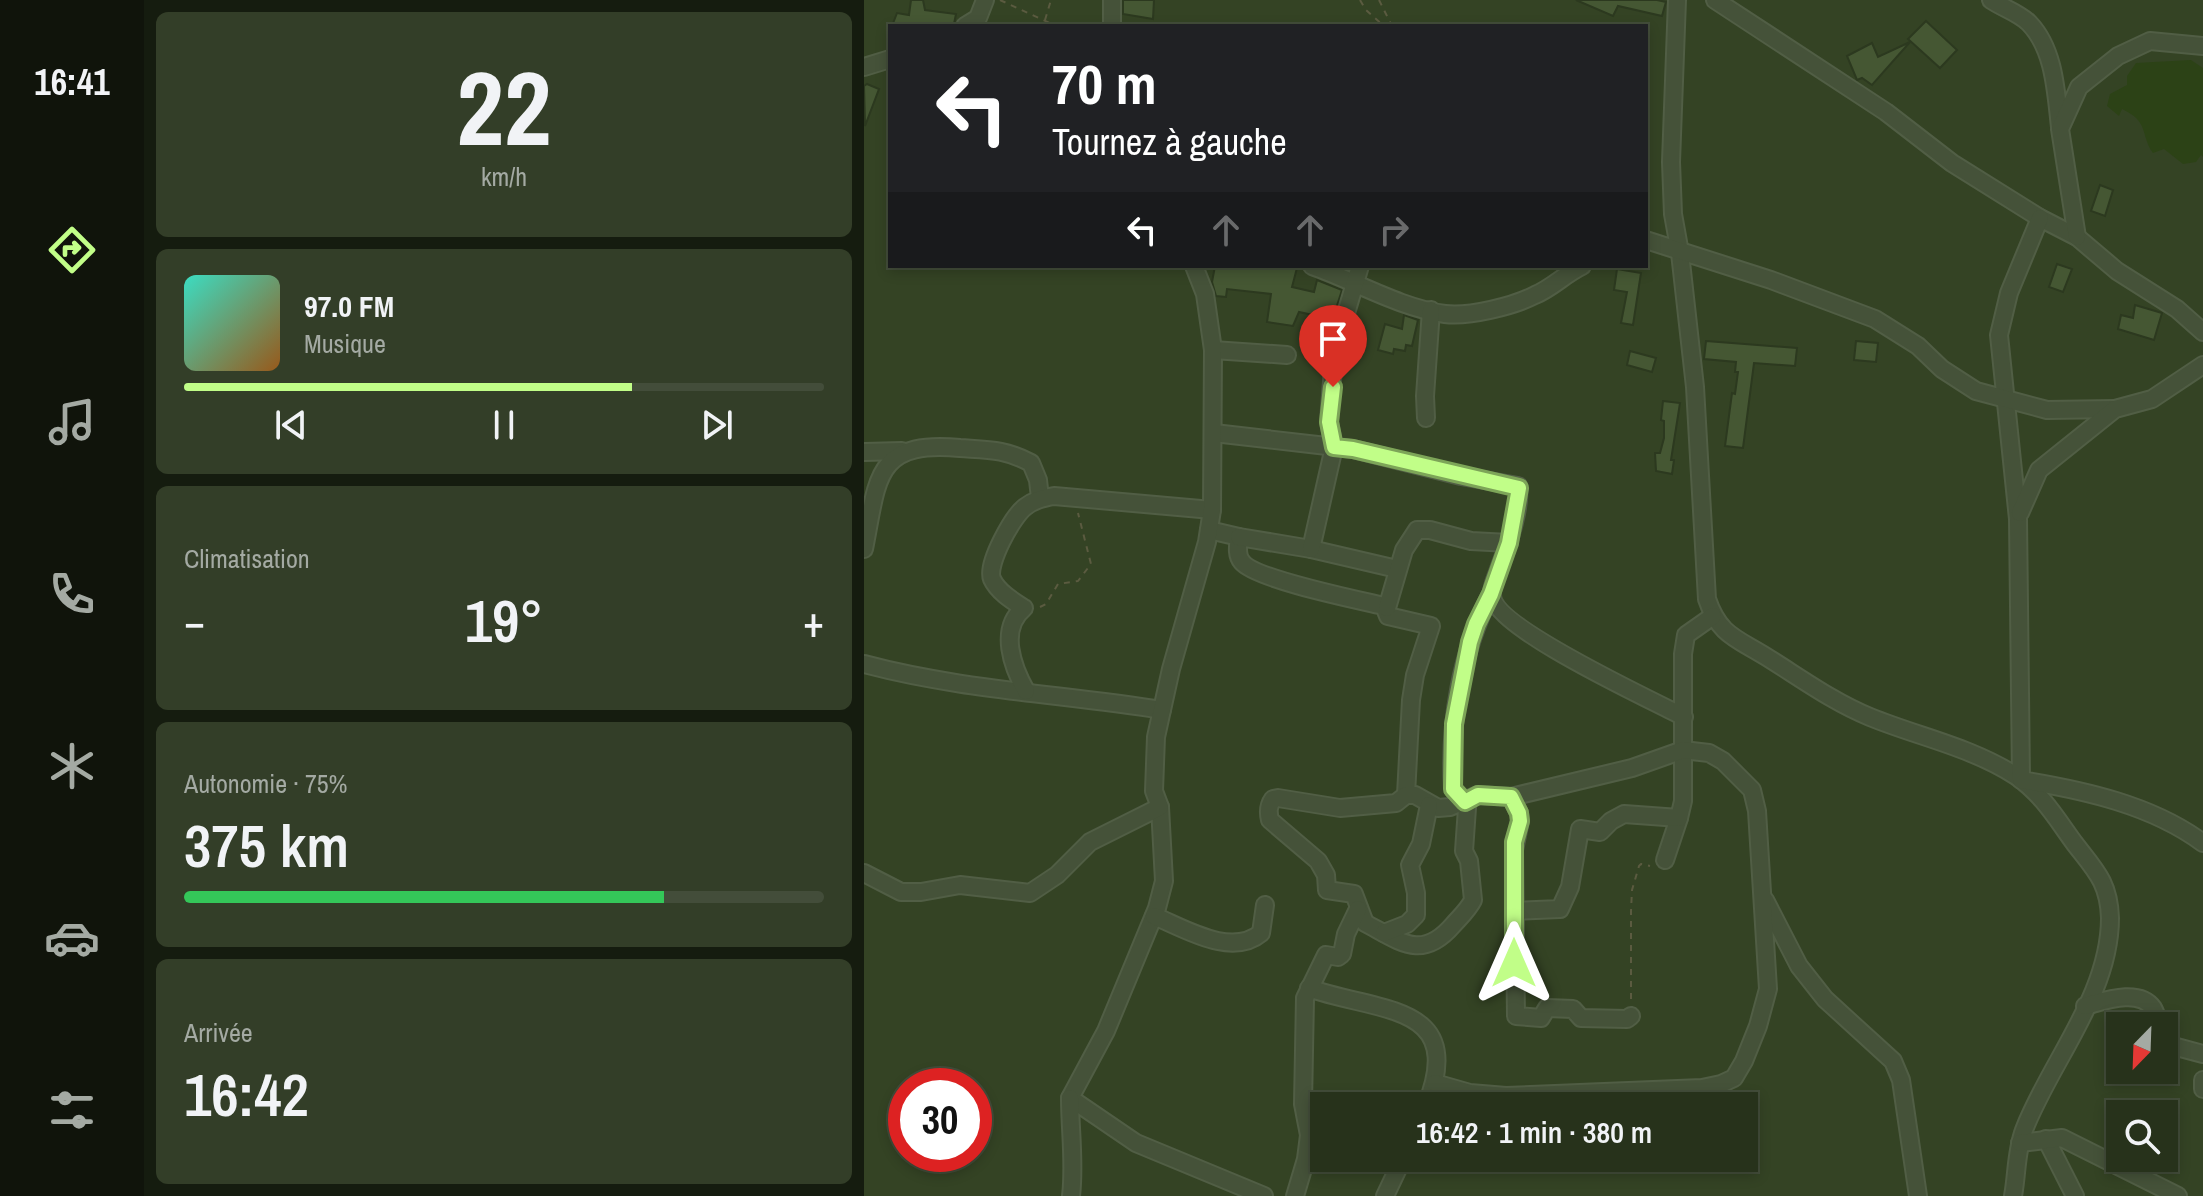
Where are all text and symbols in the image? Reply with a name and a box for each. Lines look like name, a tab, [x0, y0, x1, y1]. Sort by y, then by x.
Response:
text: 22	[457, 37, 551, 177]
text: 70 m	[1052, 46, 1157, 121]
icon: left	[920, 56, 1024, 160]
text: 16:41	[34, 58, 110, 106]
text: Tournez à gauche	[1052, 118, 1287, 166]
text: km/h	[481, 159, 527, 194]
icon: left	[1120, 208, 1164, 252]
icon: ahead	[1204, 208, 1248, 252]
icon: ahead	[1288, 208, 1332, 252]
icon: right	[1372, 208, 1416, 252]
icon: directions	[44, 222, 100, 278]
text: 97.0 FM	[304, 286, 394, 326]
pin	[1299, 305, 1367, 387]
icon: arrive	[1311, 317, 1355, 361]
text: Musique	[304, 326, 386, 361]
icon: music	[44, 394, 100, 450]
icon: previous	[269, 403, 313, 447]
icon: pause	[482, 403, 526, 447]
icon: next	[695, 403, 739, 447]
text: Climatisation	[184, 541, 310, 576]
icon: phone	[44, 566, 100, 622]
text: 19°	[465, 580, 543, 661]
text: −	[184, 591, 205, 651]
text: +	[803, 591, 824, 651]
icon: climate	[44, 738, 100, 794]
text: Autonomie · 75%	[184, 766, 348, 801]
text: 375 km	[184, 805, 349, 886]
icon: car	[44, 910, 100, 966]
position arrow	[1472, 921, 1556, 1005]
north arrow	[2106, 1012, 2178, 1084]
map controls	[2106, 1012, 2178, 1172]
text: Arrivée	[184, 1015, 253, 1050]
text: 16:42	[184, 1054, 309, 1135]
speed limit sign: 30	[888, 1068, 992, 1172]
icon: filters	[44, 1082, 100, 1138]
button: search	[2106, 1100, 2178, 1172]
text: 16:42 · 1 min · 380 m	[1416, 1112, 1652, 1152]

